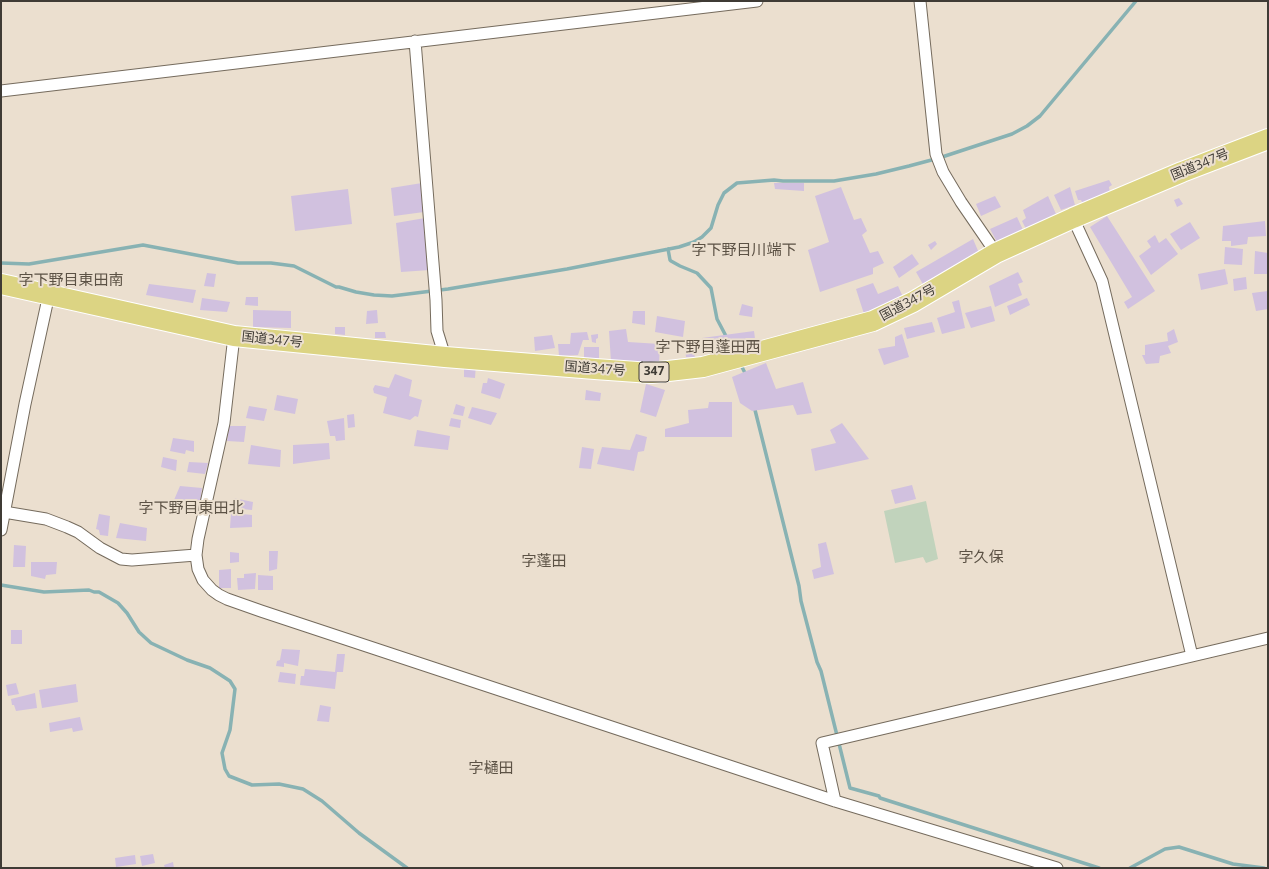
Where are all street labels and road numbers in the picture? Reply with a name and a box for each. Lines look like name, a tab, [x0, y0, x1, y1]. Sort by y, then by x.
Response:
street label: 国道347号	[1169, 146, 1231, 184]
street label: 国道347号	[877, 282, 939, 324]
street label: 国道347号	[241, 329, 303, 351]
street label: 国道347号	[564, 359, 626, 379]
road number: 347	[639, 362, 669, 382]

